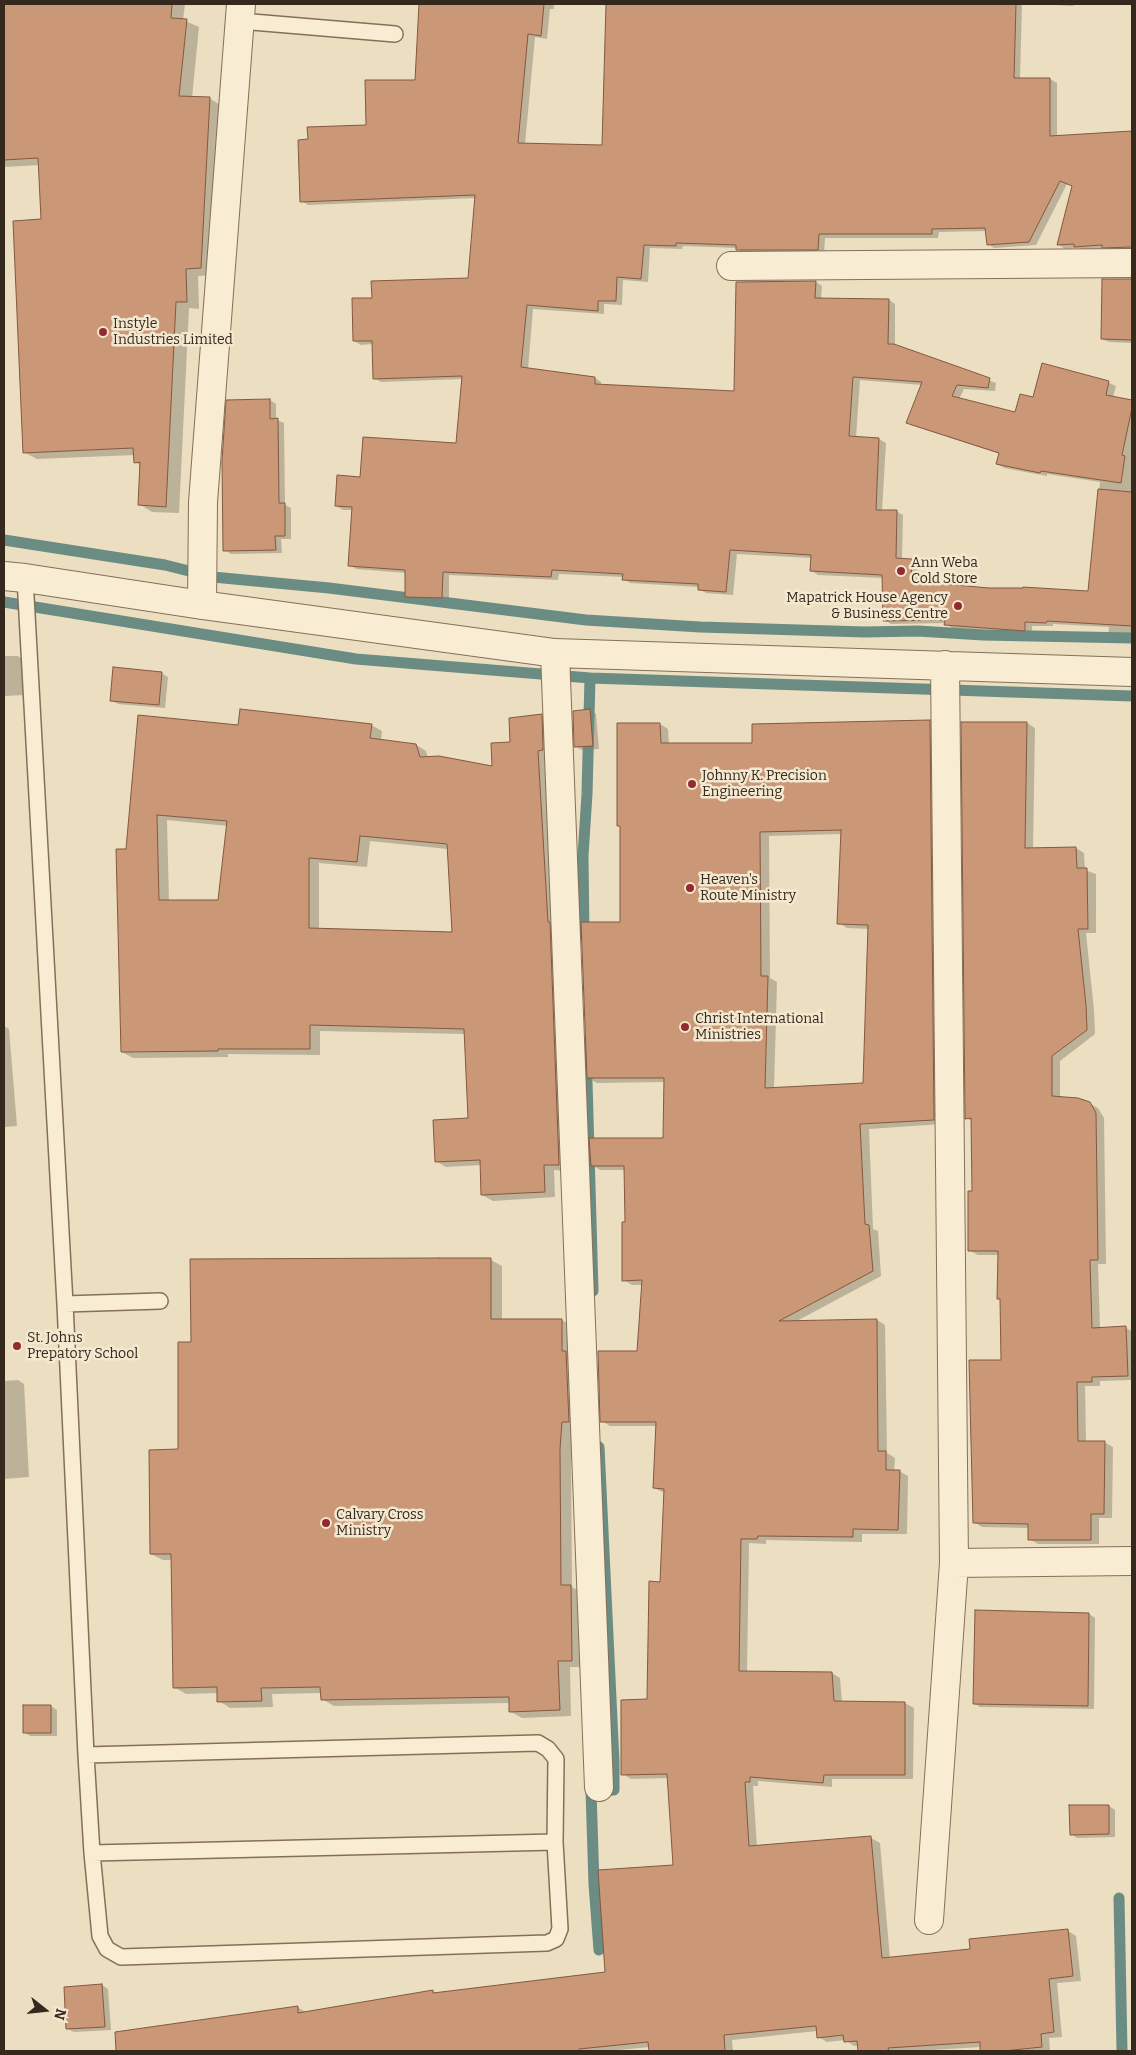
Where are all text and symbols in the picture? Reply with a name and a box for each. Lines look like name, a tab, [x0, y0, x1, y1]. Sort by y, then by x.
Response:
place label: Instyle Industries Limited	[113, 316, 233, 348]
marker: Instyle Industries Limited	[97, 326, 109, 338]
place label: Ann Weba Cold Store	[911, 555, 978, 588]
marker: Ann Weba Cold Store	[895, 565, 907, 577]
place label: Mapatrick House Agency & Business Centre	[786, 590, 948, 622]
marker: Mapatrick House Agency & Business Centre	[952, 600, 964, 612]
place label: Johnny K. Precision Engineering	[702, 768, 827, 800]
marker: Johnny K. Precision Engineering	[686, 778, 698, 790]
place label: Heaven's Route Ministry	[700, 872, 796, 904]
marker: Heaven's Route Ministry	[684, 882, 696, 894]
place label: Christ International Ministries	[695, 1011, 824, 1044]
marker: Christ International Ministries	[679, 1021, 691, 1033]
place label: St. Johns Prepatory School	[27, 1330, 138, 1362]
marker: St. Johns Prepatory School	[11, 1340, 23, 1352]
place label: Calvary Cross Ministry	[336, 1507, 423, 1540]
marker: Calvary Cross Ministry	[320, 1517, 332, 1529]
north arrow	[20, 1985, 70, 2035]
text: N	[50, 2007, 70, 2022]

